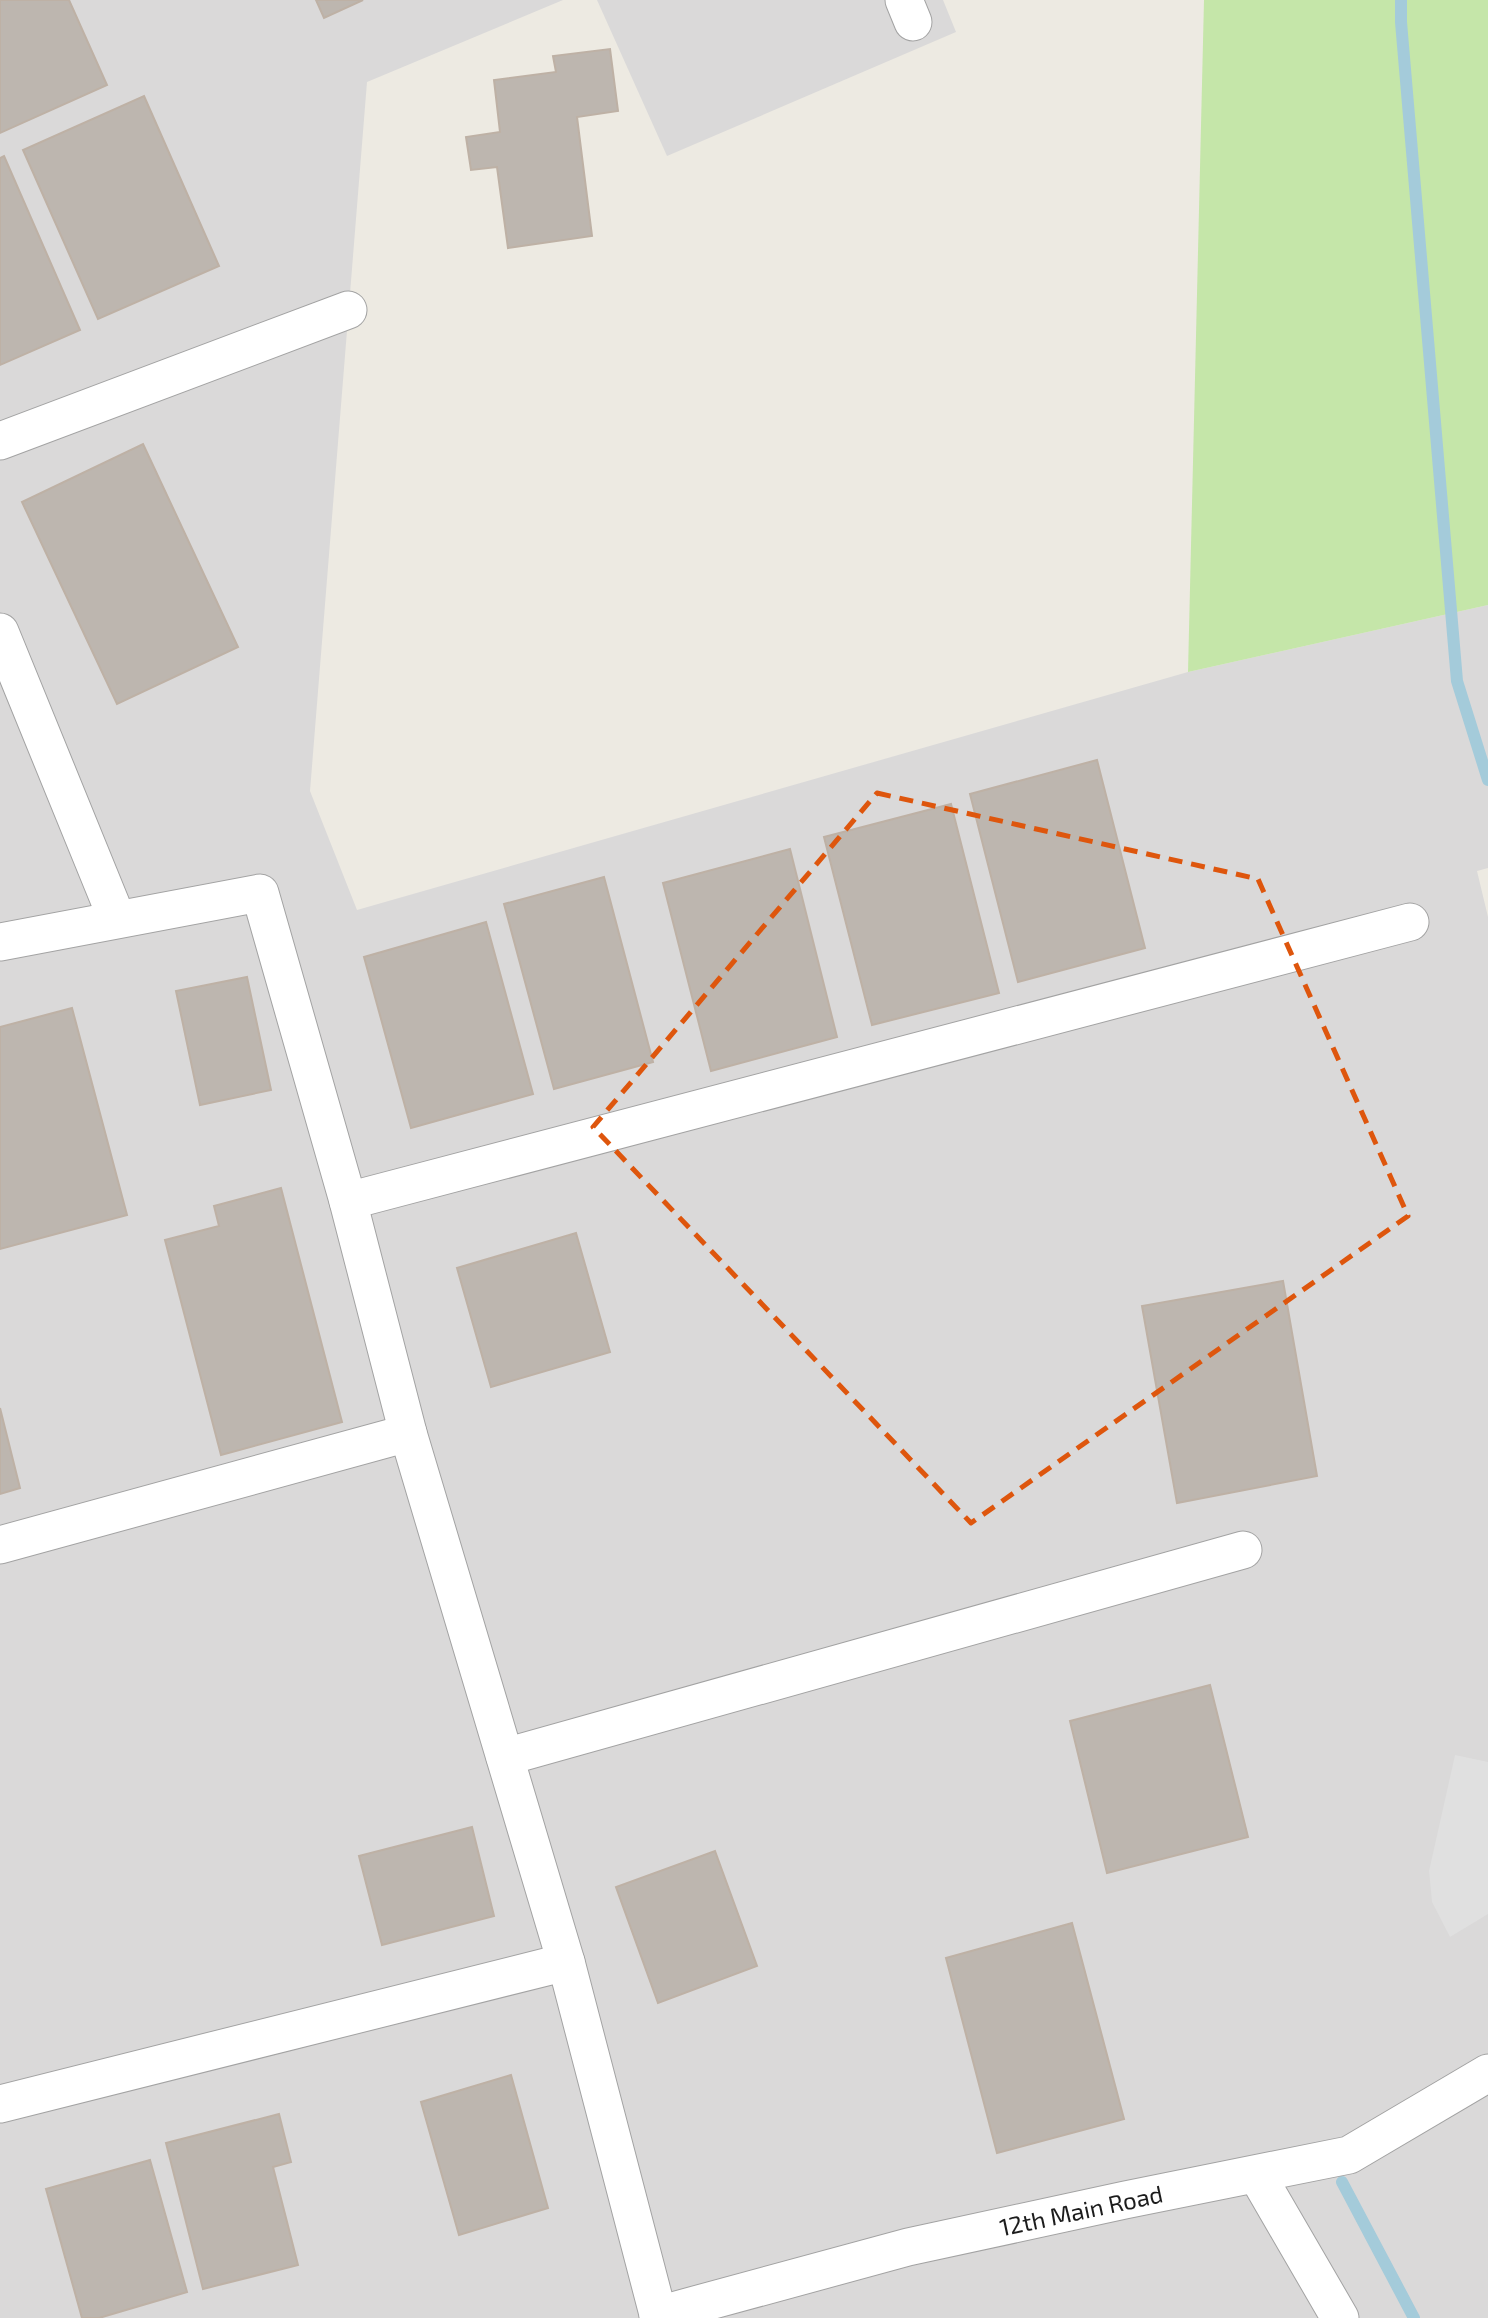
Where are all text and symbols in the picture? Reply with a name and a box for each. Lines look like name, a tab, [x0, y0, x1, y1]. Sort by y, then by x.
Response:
street label: 12th Main Road	[997, 2179, 1165, 2241]

